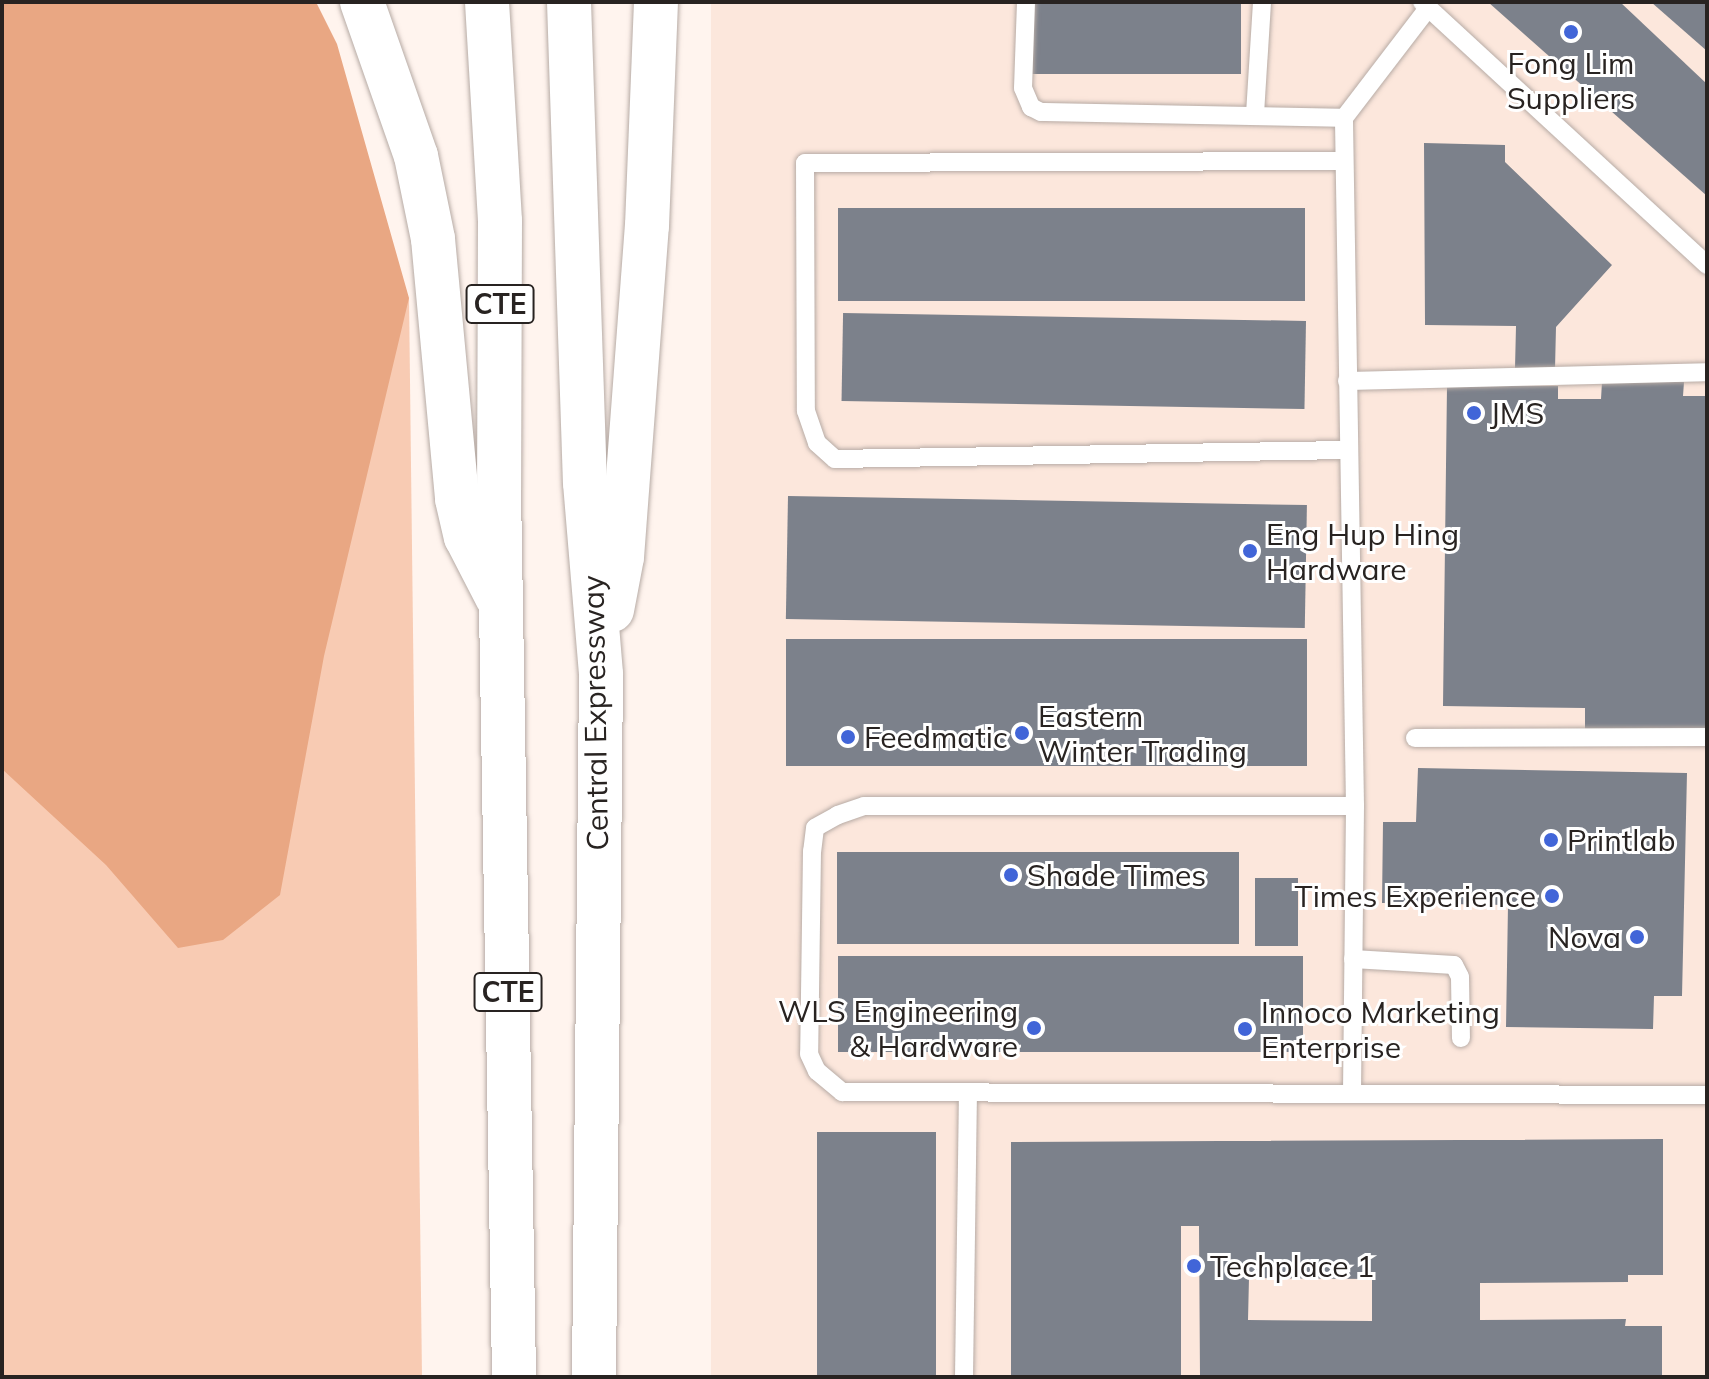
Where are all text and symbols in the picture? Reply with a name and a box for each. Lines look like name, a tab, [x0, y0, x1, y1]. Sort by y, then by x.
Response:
marker: Fong Lim Suppliers	[1562, 23, 1580, 41]
place label: Fong Lim Suppliers	[1507, 45, 1635, 116]
road number: CTE	[464, 280, 536, 328]
place label: JMS	[1490, 395, 1544, 431]
marker: JMS	[1465, 404, 1483, 422]
place label: Eng Hup Hing Hardware	[1266, 516, 1459, 586]
marker: Eng Hup Hing Hardware	[1241, 542, 1259, 560]
street label: Central Expressway	[575, 575, 615, 851]
place label: Eastern Winter Trading	[1038, 698, 1247, 768]
place label: Feedmatic	[864, 719, 1008, 755]
marker: Eastern Winter Trading	[1013, 724, 1031, 742]
marker: Feedmatic	[839, 728, 857, 746]
place label: Printlab	[1567, 822, 1675, 858]
marker: Printlab	[1542, 831, 1560, 849]
place label: Shade Times	[1027, 857, 1206, 893]
marker: Shade Times	[1002, 866, 1020, 884]
place label: Times Experience	[1295, 878, 1536, 914]
marker: Times Experience	[1543, 887, 1561, 905]
place label: Nova	[1548, 919, 1621, 955]
marker: Nova	[1628, 928, 1646, 946]
road number: CTE	[472, 968, 544, 1016]
place label: WLS Engineering & Hardware	[778, 993, 1018, 1064]
place label: Innoco Marketing Enterprise	[1261, 994, 1500, 1064]
marker: WLS Engineering & Hardware	[1025, 1019, 1043, 1037]
marker: Innoco Marketing Enterprise	[1236, 1020, 1254, 1038]
place label: Techplace 1	[1210, 1248, 1374, 1284]
marker: Techplace 1	[1185, 1257, 1203, 1275]

